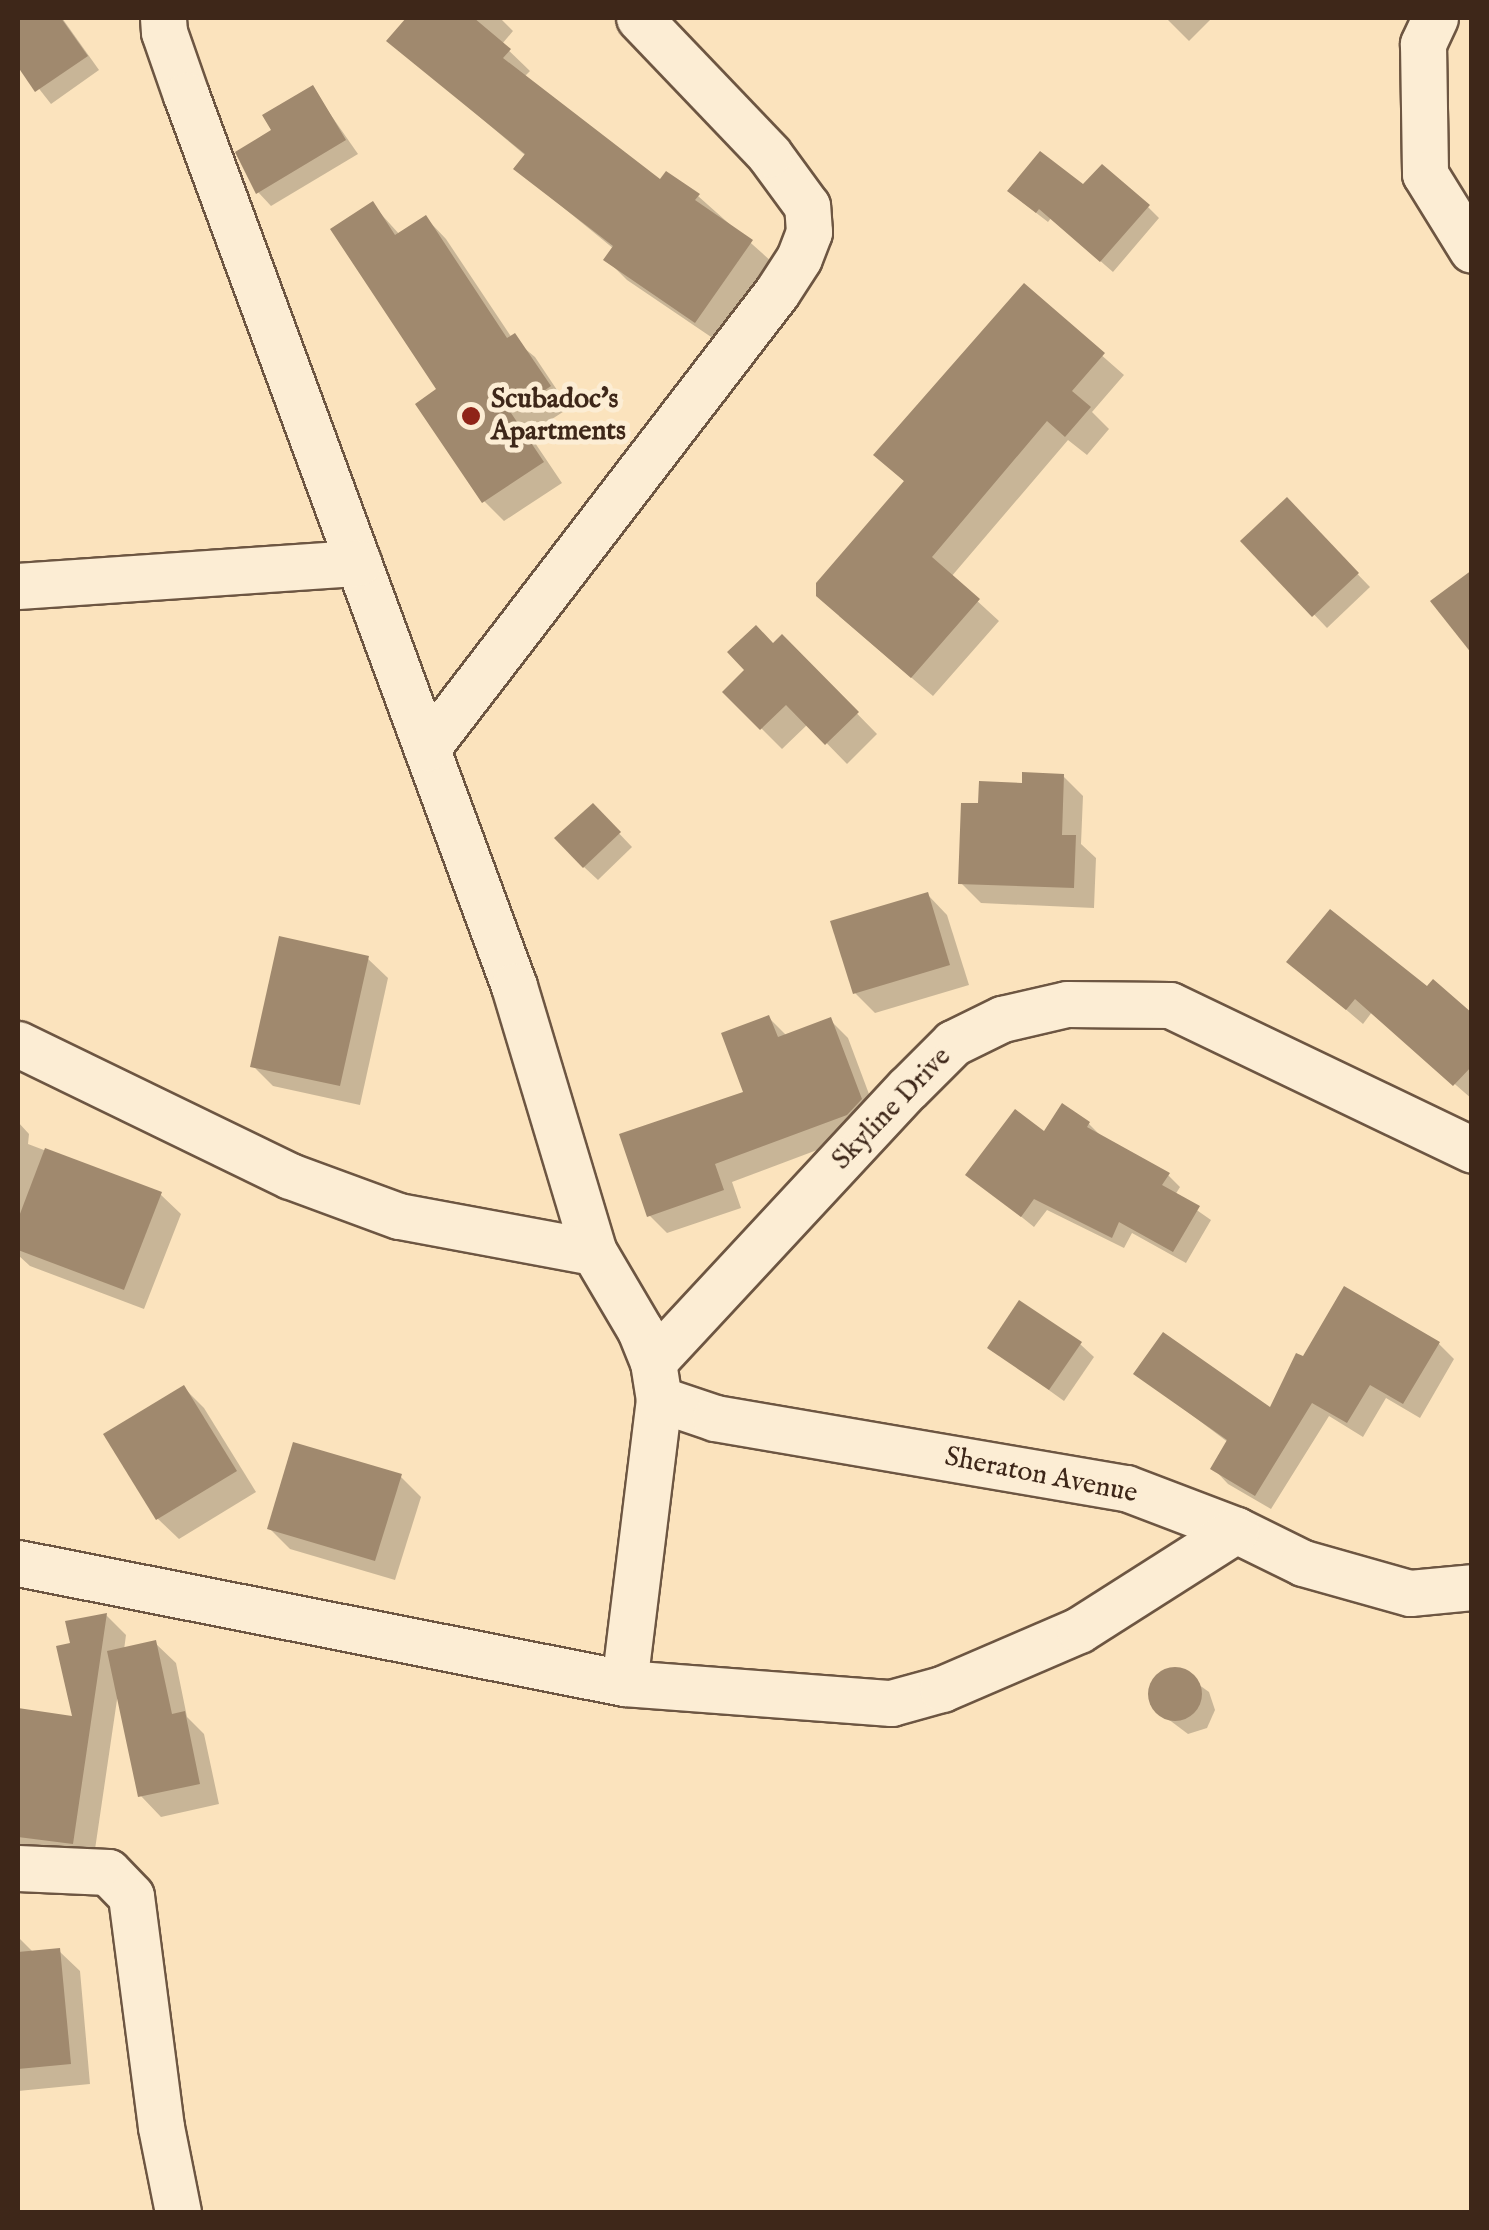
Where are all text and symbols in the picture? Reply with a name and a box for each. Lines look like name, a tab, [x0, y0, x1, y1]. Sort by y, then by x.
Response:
place label: Scubadoc's Apartments	[491, 383, 626, 449]
marker: Scubadoc's Apartments	[460, 405, 482, 427]
street label: Skyline Drive	[825, 1041, 959, 1177]
street label: Sheraton Avenue	[942, 1441, 1140, 1511]

